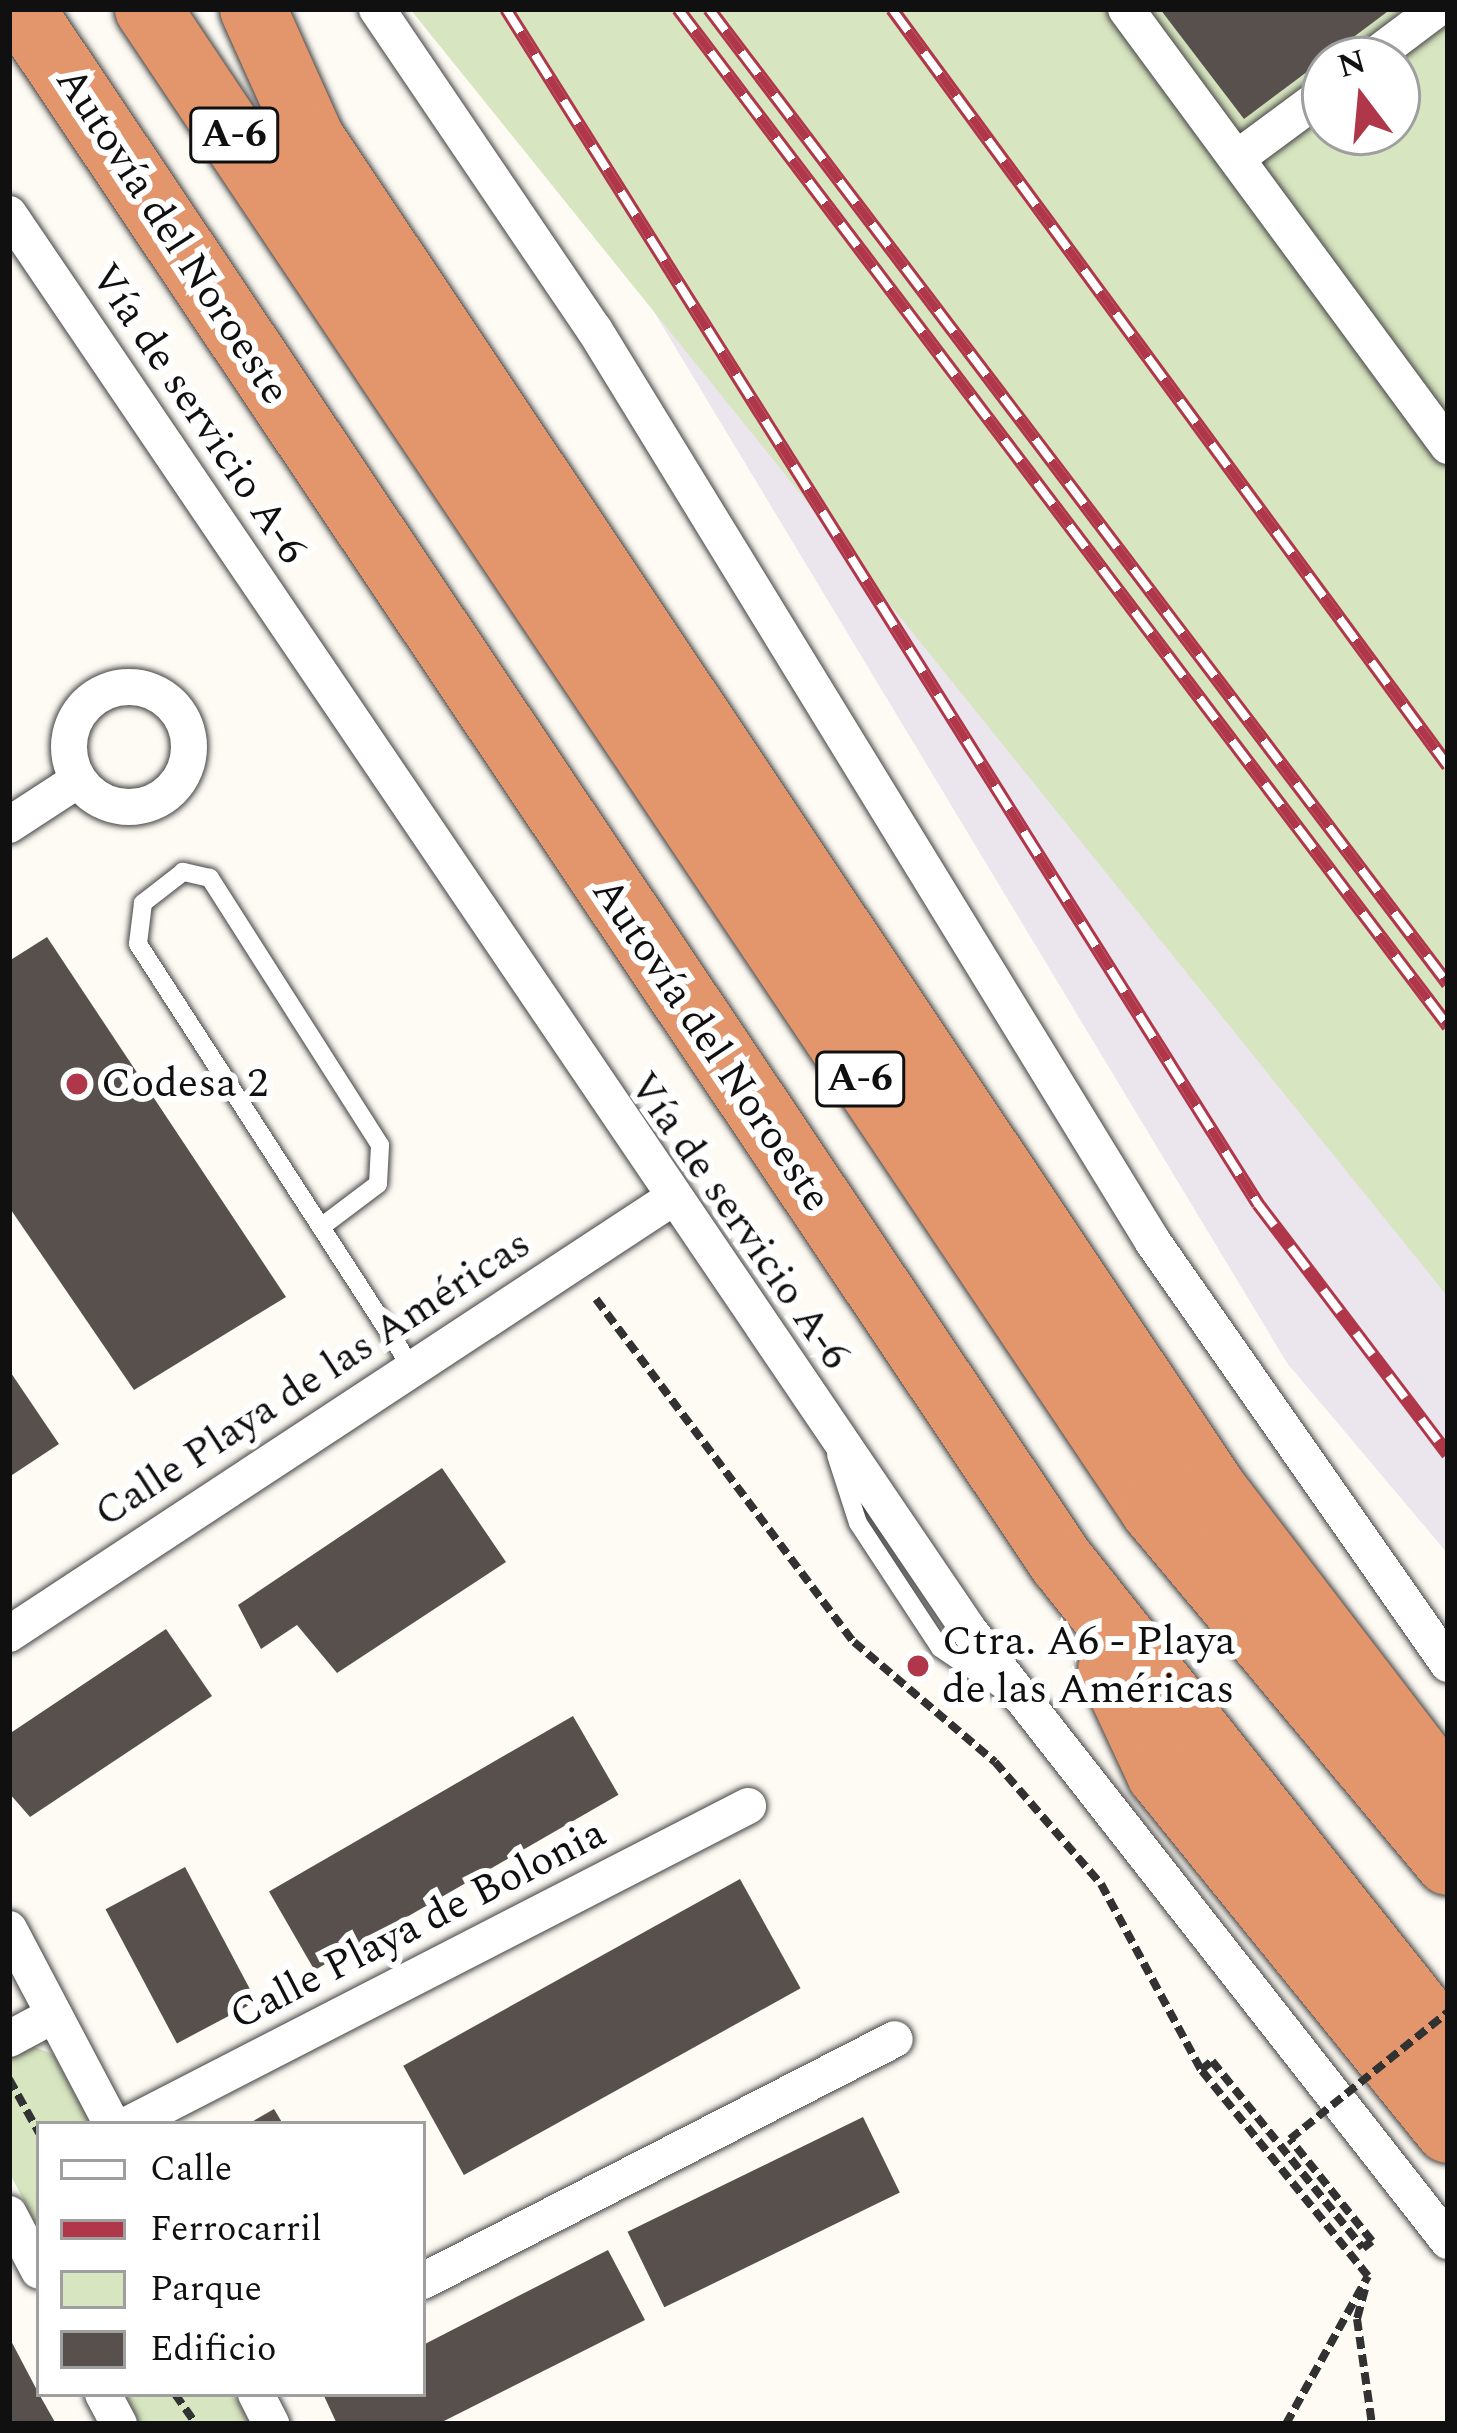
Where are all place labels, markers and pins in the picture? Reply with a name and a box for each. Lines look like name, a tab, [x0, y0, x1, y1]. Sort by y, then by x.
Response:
place label: Codesa 2	[101, 1059, 268, 1109]
marker: Codesa 2	[64, 1071, 90, 1097]
place label: Ctra. A6 - Playa de las Américas	[942, 1617, 1236, 1716]
marker: Ctra. A6 - Playa de las Américas	[905, 1653, 931, 1679]

